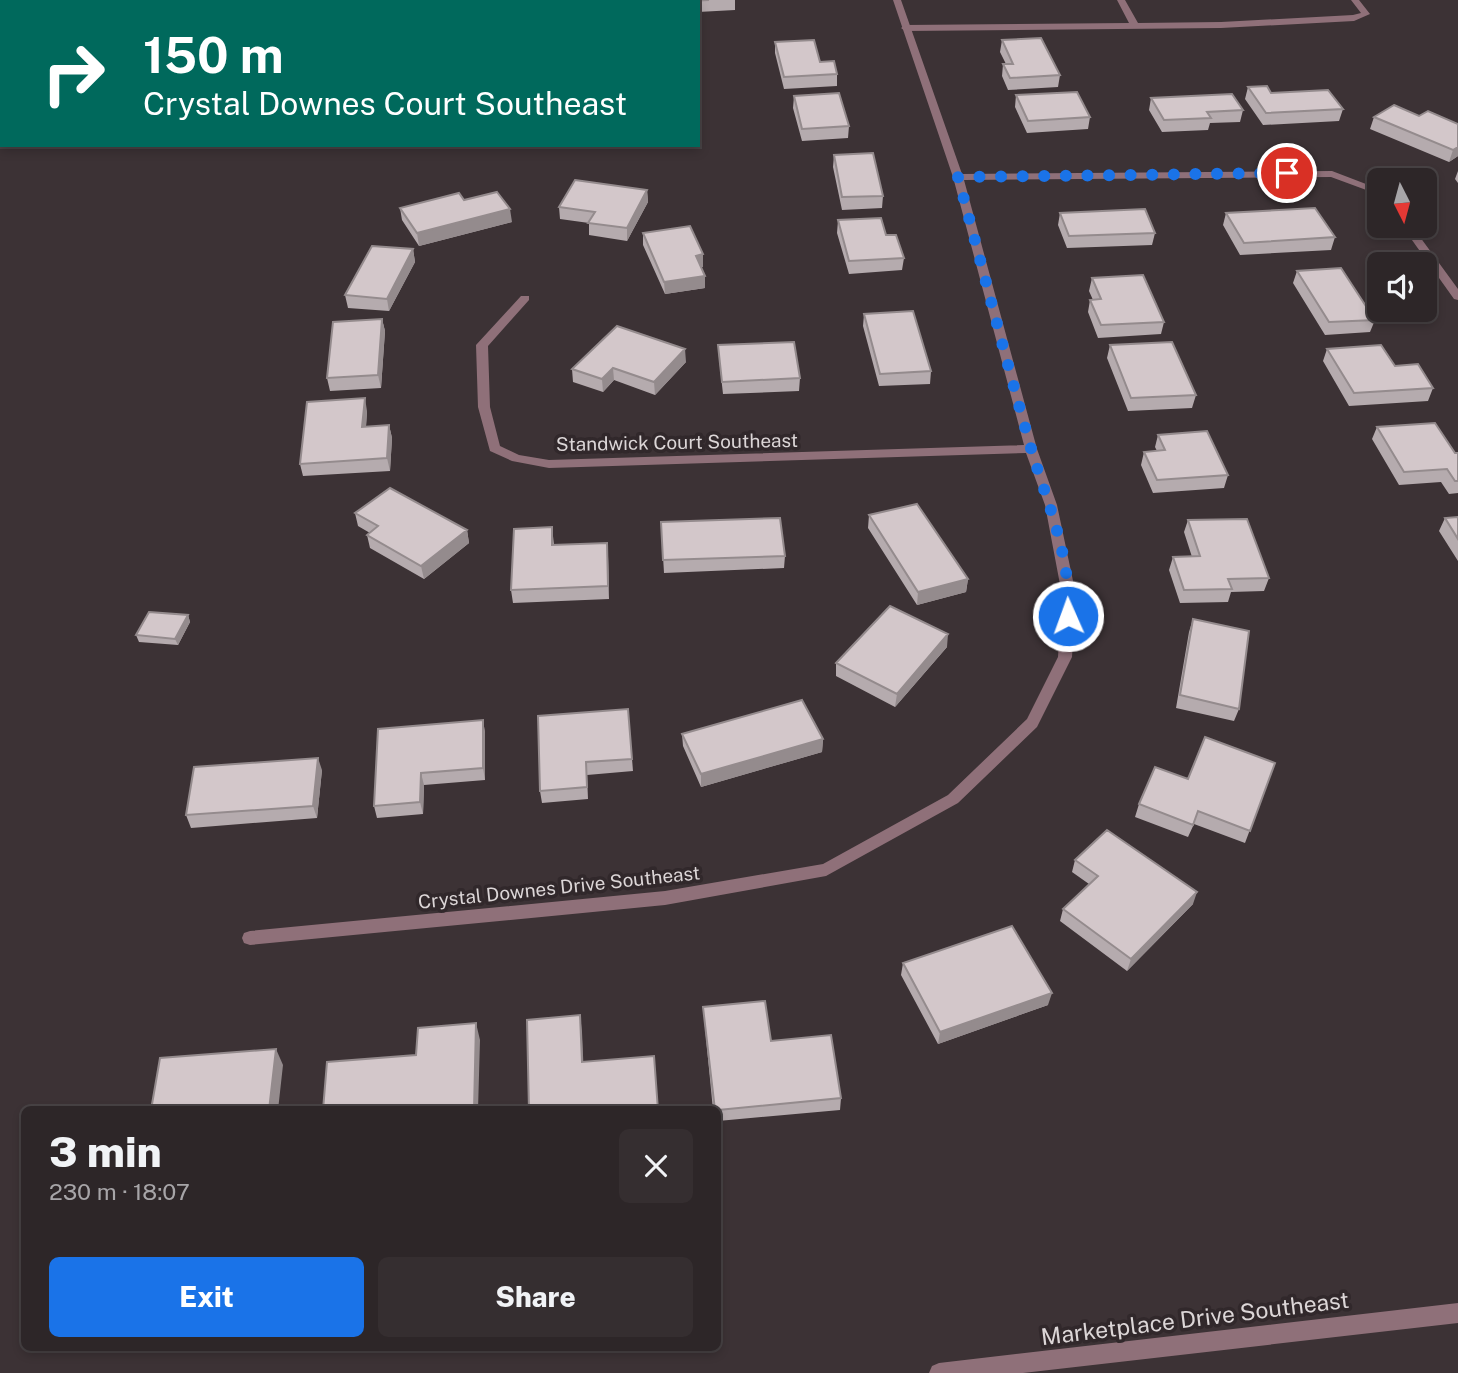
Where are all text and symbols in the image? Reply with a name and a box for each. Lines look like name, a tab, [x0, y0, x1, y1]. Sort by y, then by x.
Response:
text: 150 m	[143, 26, 284, 84]
icon: right	[28, 28, 119, 119]
text: Crystal Downes Court Southeast	[143, 85, 627, 122]
pin	[1257, 143, 1317, 203]
icon: arrive	[1268, 154, 1306, 192]
north arrow	[1367, 168, 1437, 238]
map controls	[1367, 168, 1437, 322]
button: sound	[1367, 252, 1437, 322]
street label: Standwick Court Southeast	[556, 429, 798, 455]
position arrow	[1031, 579, 1105, 653]
street label: Crystal Downes Drive Southeast	[417, 861, 701, 913]
text: 3 min	[49, 1127, 162, 1176]
button: close	[619, 1129, 693, 1203]
text: 230 m · 18:07	[49, 1178, 190, 1205]
button: Exit	[49, 1257, 364, 1337]
button: Share	[378, 1257, 693, 1337]
street label: Marketplace Drive Southeast	[1039, 1286, 1351, 1350]

